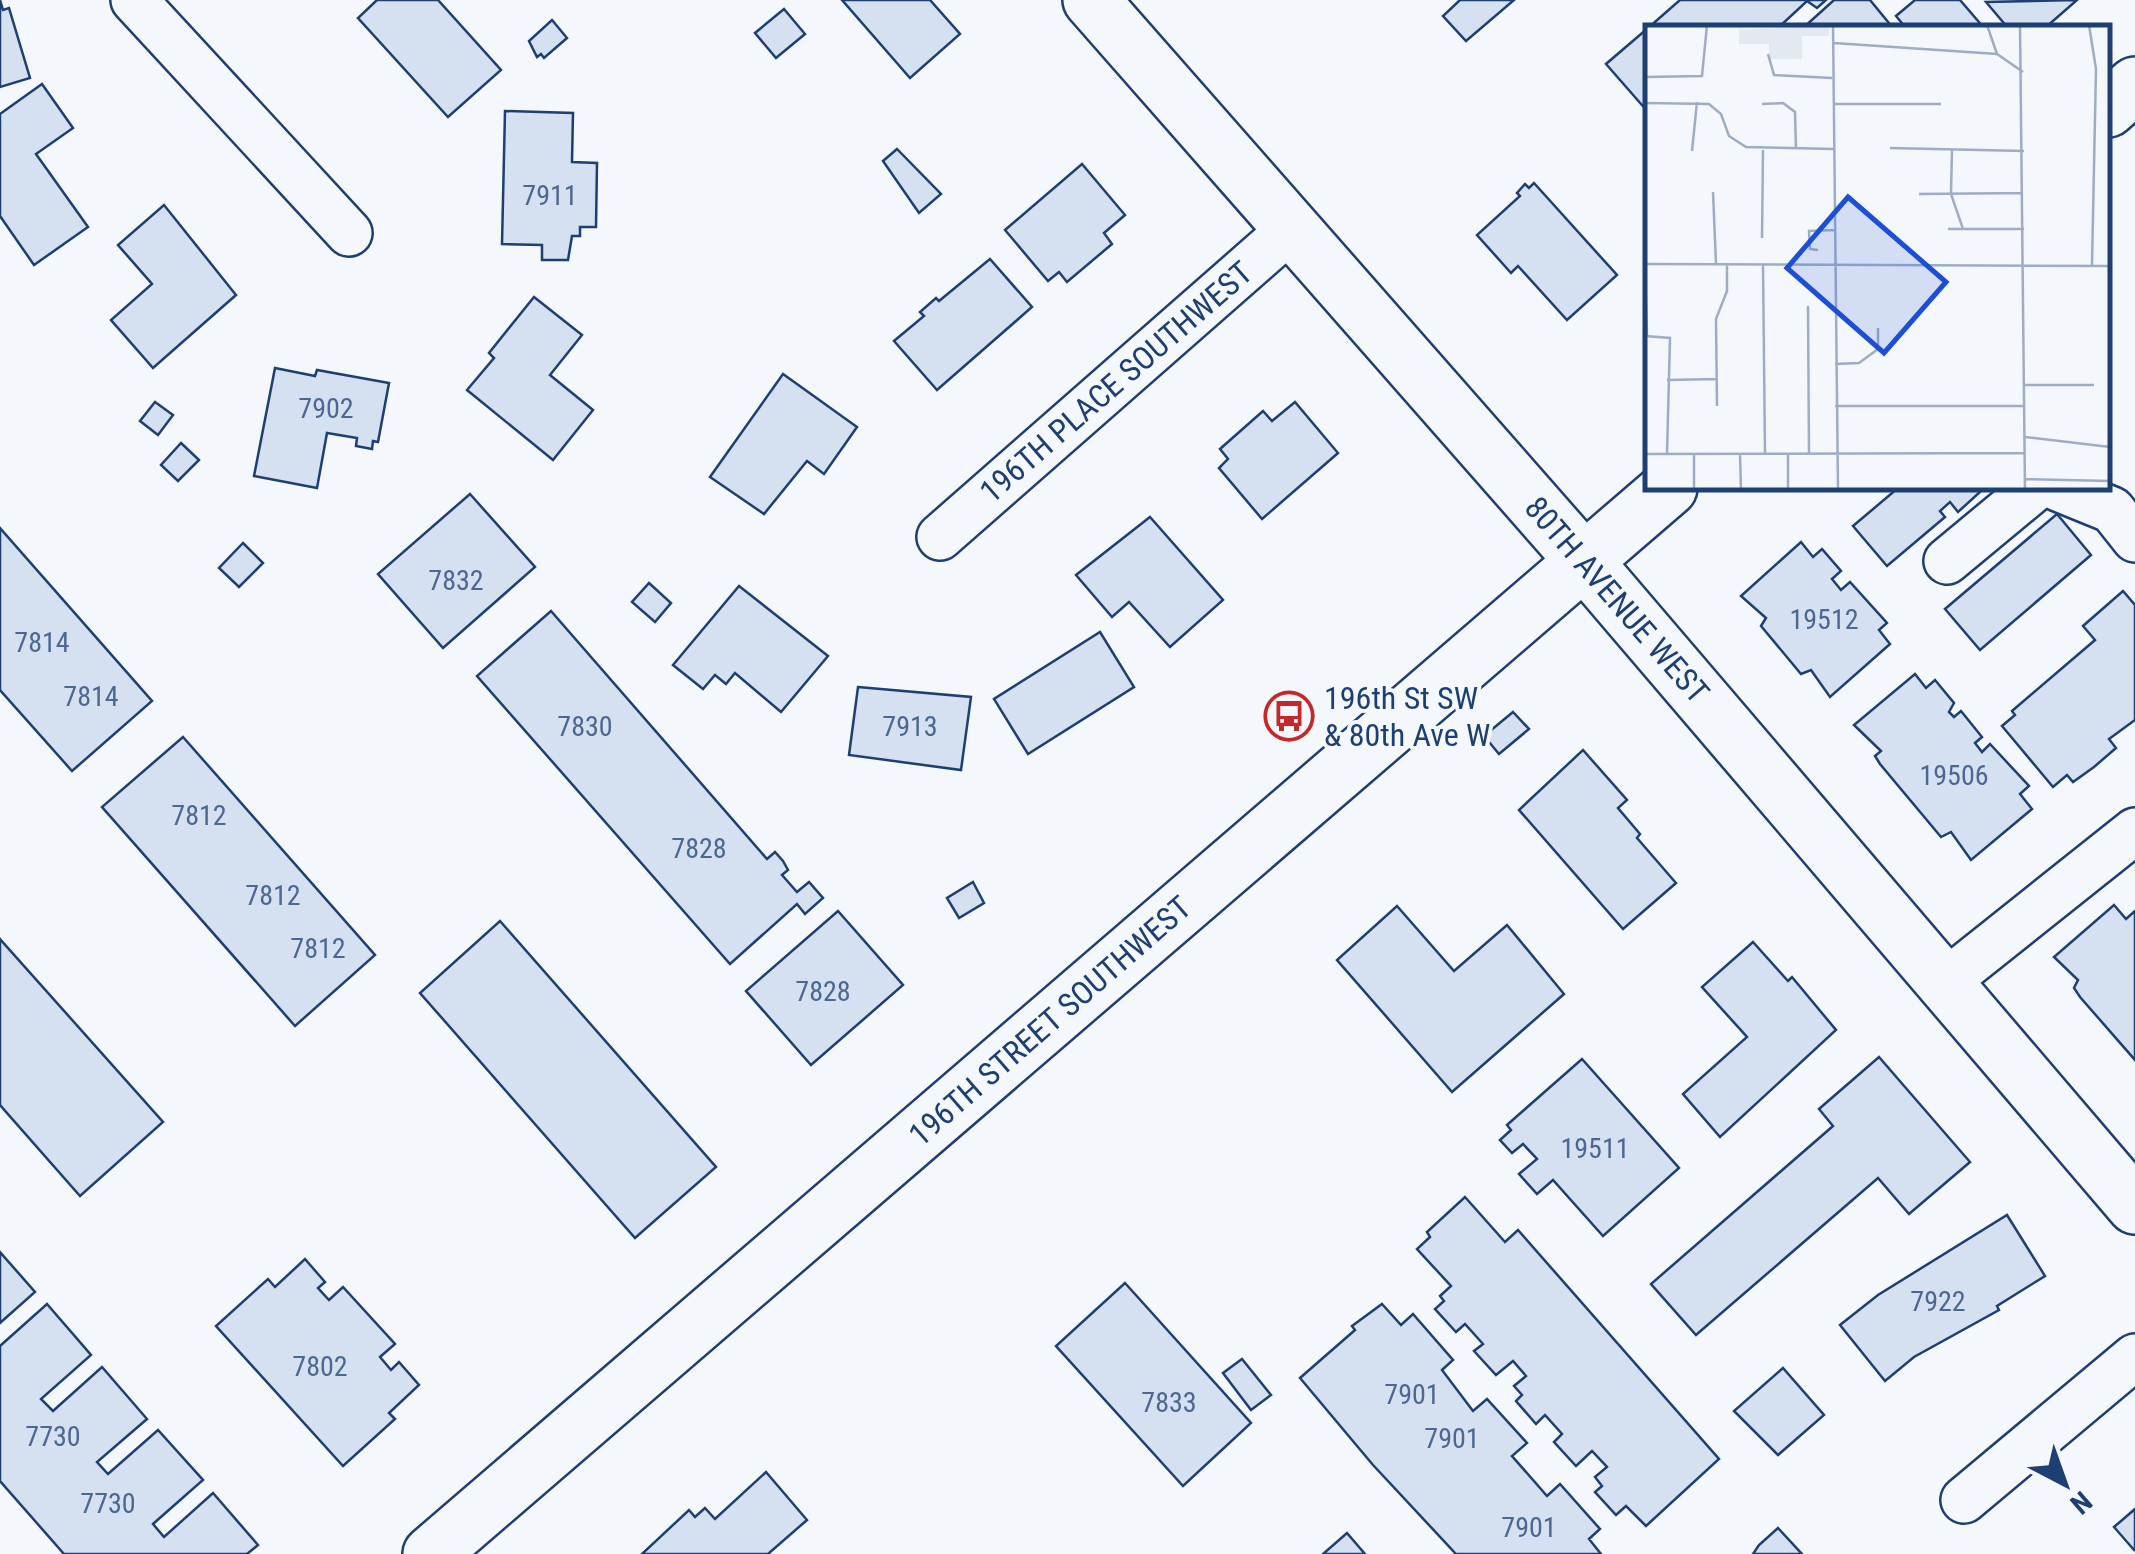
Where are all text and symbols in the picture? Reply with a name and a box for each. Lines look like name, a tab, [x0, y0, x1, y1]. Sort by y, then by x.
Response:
inset map	[1645, 25, 2110, 490]
house number: 7911	[522, 179, 578, 212]
street label: 196TH PLACE SOUTHWEST	[972, 254, 1260, 510]
house number: 7902	[298, 392, 354, 425]
street label: 80TH AVENUE WEST	[1517, 489, 1717, 711]
house number: 7832	[428, 564, 484, 597]
house number: 19512	[1789, 603, 1859, 636]
house number: 7814	[14, 626, 70, 659]
place label: 196th St SW & 80th Ave W	[1324, 679, 1490, 754]
house number: 7814	[63, 680, 119, 713]
bus stop icon: 196th St SW & 80th Ave W	[1263, 690, 1315, 742]
house number: 7830	[557, 710, 613, 743]
house number: 7913	[882, 710, 938, 743]
house number: 19506	[1919, 759, 1989, 792]
house number: 7812	[171, 799, 227, 832]
house number: 7828	[671, 832, 727, 865]
house number: 7812	[245, 879, 301, 912]
street label: 196TH STREET SOUTHWEST	[901, 888, 1199, 1154]
house number: 7812	[290, 932, 346, 965]
house number: 7828	[795, 975, 851, 1008]
house number: 19511	[1560, 1132, 1630, 1165]
house number: 7922	[1910, 1285, 1966, 1318]
house number: 7802	[292, 1350, 348, 1383]
house number: 7901	[1384, 1378, 1440, 1411]
house number: 7833	[1141, 1386, 1197, 1419]
house number: 7730	[25, 1420, 81, 1453]
house number: 7901	[1424, 1422, 1480, 1455]
north arrow	[2015, 1434, 2115, 1534]
text: N	[2064, 1484, 2098, 1521]
house number: 7730	[80, 1487, 136, 1520]
house number: 7901	[1501, 1511, 1557, 1544]

